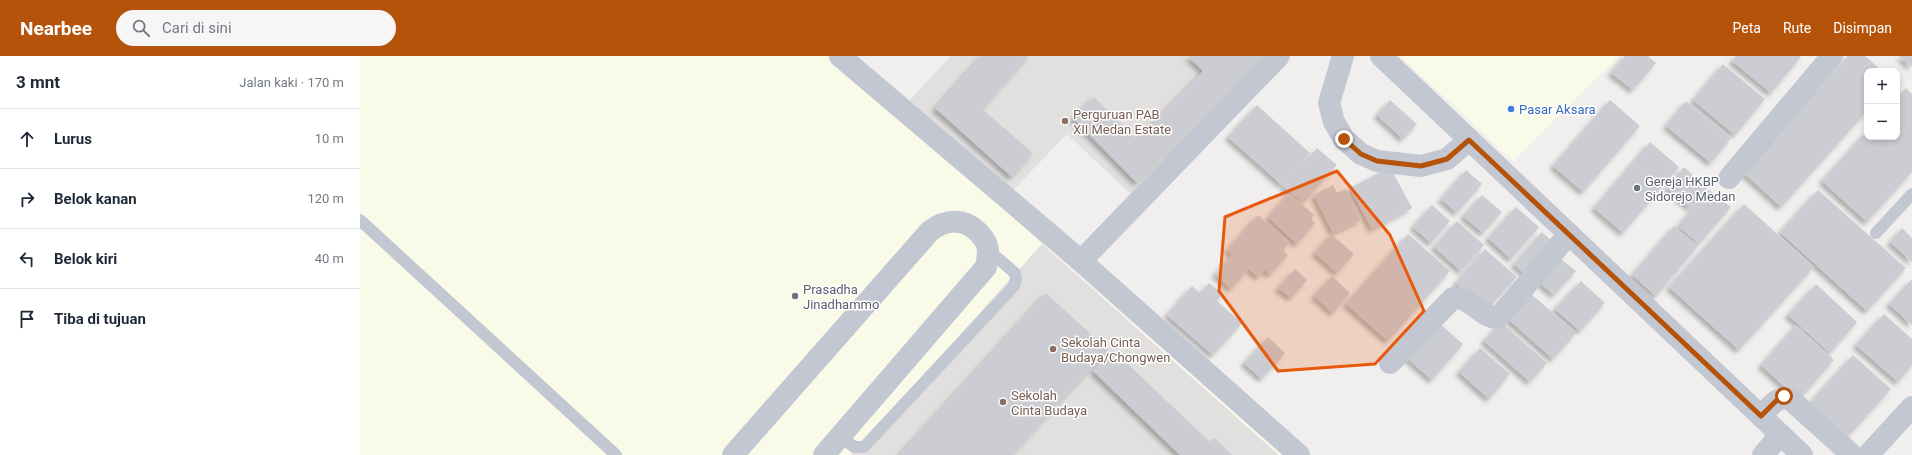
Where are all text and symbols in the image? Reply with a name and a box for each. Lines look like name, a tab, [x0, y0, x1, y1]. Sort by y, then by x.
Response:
search box	[116, 10, 396, 46]
text: Nearbee	[20, 17, 92, 40]
icon: search	[130, 17, 152, 39]
text: Cari di sini	[162, 19, 232, 37]
text: Peta	[1733, 20, 1761, 36]
text: Rute	[1783, 20, 1811, 36]
text: Disimpan	[1833, 20, 1892, 36]
map controls	[1864, 68, 1900, 140]
button: +	[1864, 68, 1900, 104]
text: 3 mnt	[16, 72, 60, 92]
text: Jalan kaki · 170 m	[239, 75, 344, 90]
place label: Pasar Aksara	[1519, 102, 1596, 117]
marker: Pasar Aksara	[1506, 104, 1516, 114]
button: −	[1864, 104, 1900, 140]
place label: Perguruan PAB XII Medan Estate	[1073, 107, 1171, 137]
marker: Perguruan PAB XII Medan Estate	[1060, 116, 1070, 126]
icon: ahead	[16, 128, 38, 150]
text: Lurus	[54, 130, 92, 148]
route end	[1335, 130, 1353, 148]
text: 10 m	[315, 131, 344, 146]
place label: Gereja HKBP Sidorejo Medan	[1645, 174, 1735, 204]
marker: Gereja HKBP Sidorejo Medan	[1632, 183, 1642, 193]
icon: right	[16, 188, 38, 210]
text: Belok kanan	[54, 190, 137, 208]
text: 120 m	[307, 191, 344, 206]
icon: left	[16, 248, 38, 270]
text: Belok kiri	[54, 250, 117, 268]
text: 40 m	[315, 251, 344, 266]
place label: Prasadha Jinadhammo	[803, 282, 879, 312]
marker: Prasadha Jinadhammo	[790, 291, 800, 301]
icon: arrive	[16, 308, 38, 330]
text: Tiba di tujuan	[54, 310, 146, 328]
place label: Sekolah Cinta Budaya/Chongwen	[1061, 335, 1170, 365]
marker: Sekolah Cinta Budaya/Chongwen	[1048, 344, 1058, 354]
route start	[1775, 387, 1793, 405]
place label: Sekolah Cinta Budaya	[1011, 388, 1087, 418]
marker: Sekolah Cinta Budaya	[998, 397, 1008, 407]

